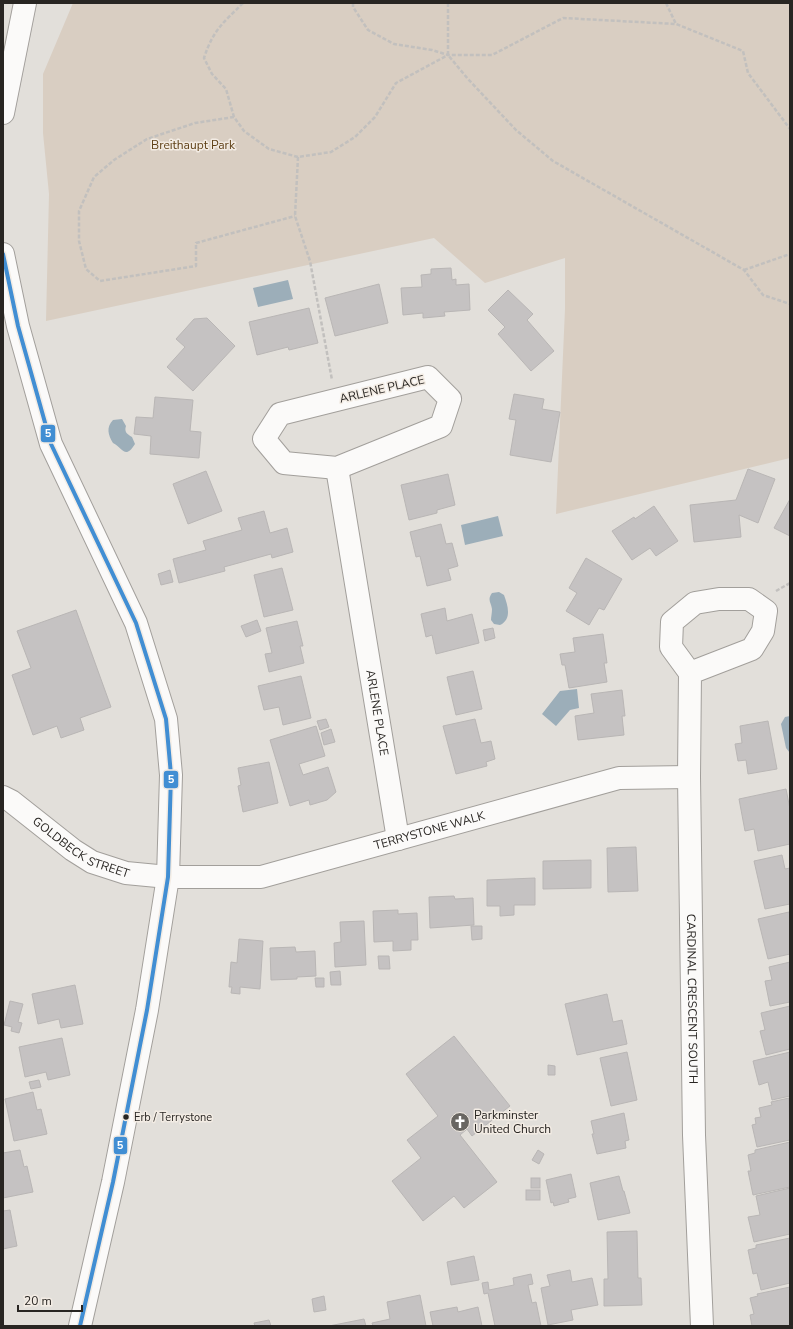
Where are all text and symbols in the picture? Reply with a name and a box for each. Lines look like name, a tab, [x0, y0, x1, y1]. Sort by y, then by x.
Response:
park label: Breithaupt Park	[151, 137, 236, 153]
street label: ARLENE PLACE	[338, 371, 426, 407]
line badge: 5	[40, 424, 56, 443]
text: 5	[45, 426, 52, 441]
street label: ARLENE PLACE	[362, 669, 392, 757]
line badge: 5	[163, 770, 179, 789]
text: 5	[168, 772, 175, 787]
street label: TERRYSTONE WALK	[372, 807, 487, 853]
street label: GOLDBECK STREET	[29, 813, 132, 882]
street label: CARDINAL CRESCENT SOUTH	[683, 914, 701, 1084]
place label: Parkminster United Church	[474, 1107, 551, 1137]
place label: Erb / Terrystone	[134, 1110, 212, 1125]
church icon: Parkminster United Church	[449, 1111, 471, 1133]
marker: Erb / Terrystone	[121, 1112, 131, 1122]
line badge: 5	[113, 1136, 128, 1155]
text: 5	[117, 1138, 124, 1153]
scale bar	[18, 1287, 82, 1313]
text: 20 m	[24, 1293, 52, 1309]

